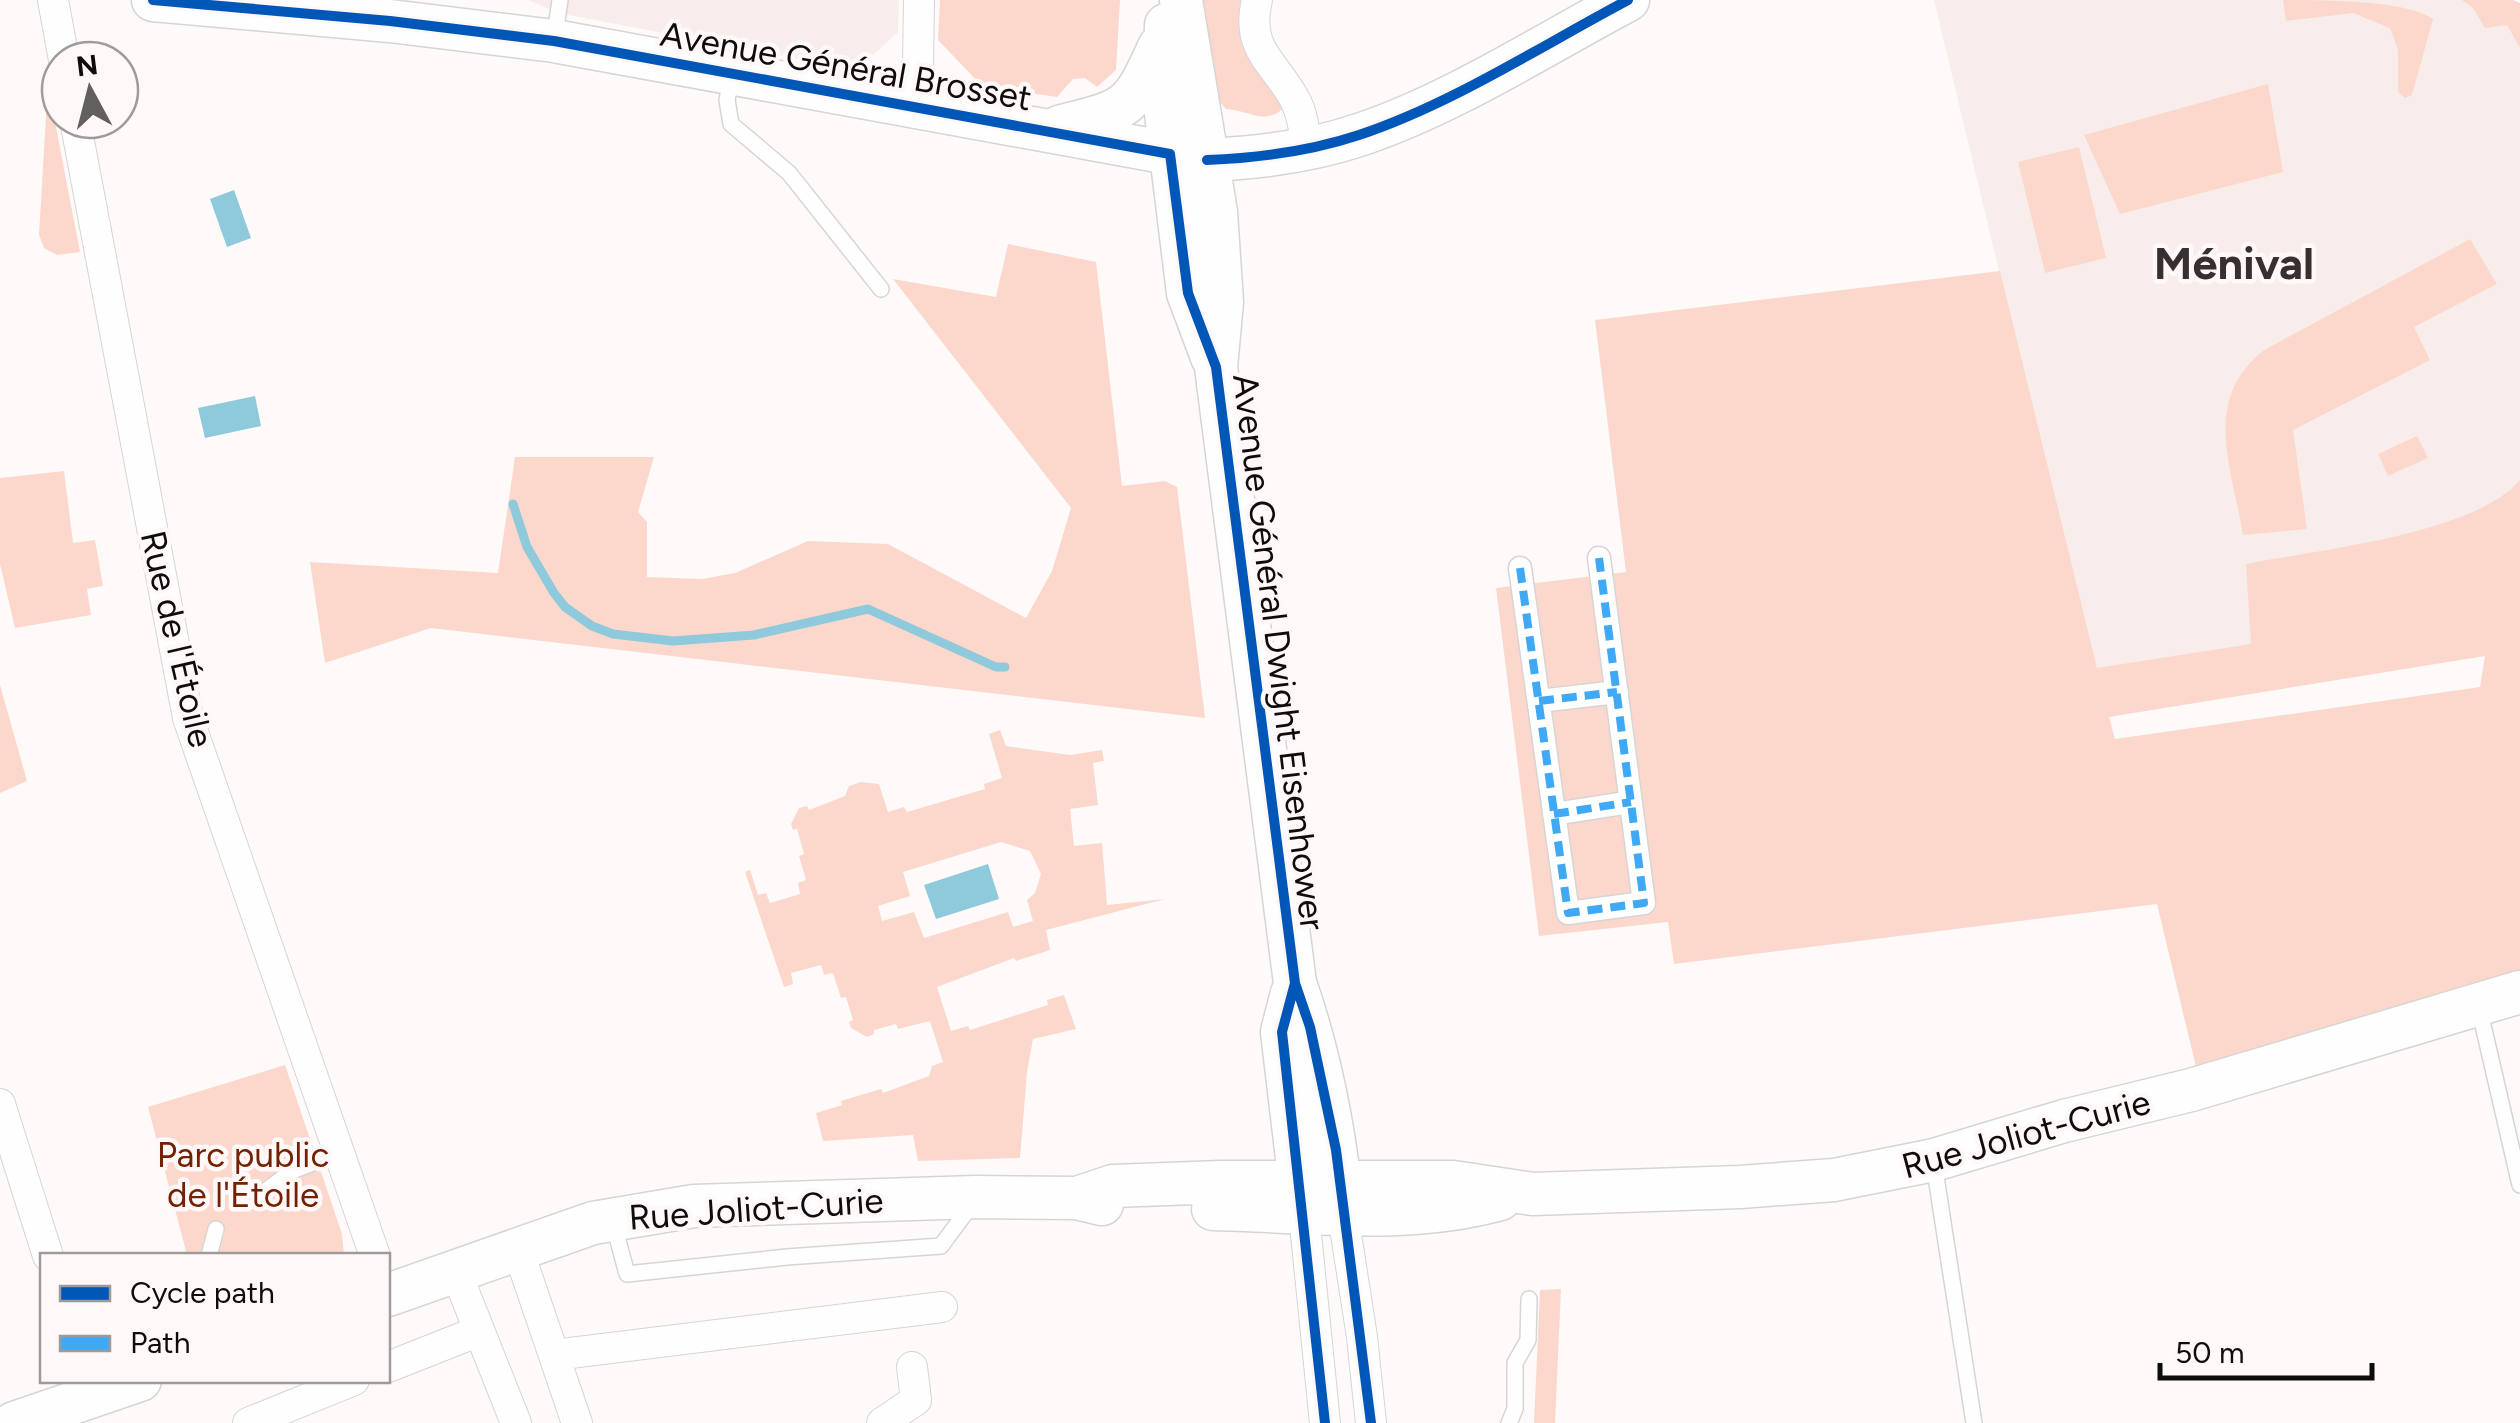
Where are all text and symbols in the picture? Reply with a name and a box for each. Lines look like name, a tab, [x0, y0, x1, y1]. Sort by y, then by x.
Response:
street label: Avenue Général Brosset	[657, 13, 1035, 119]
north arrow	[40, 40, 140, 140]
text: N	[74, 47, 100, 83]
district label: Ménival	[2154, 236, 2314, 290]
street label: Avenue Général Dwight Eisenhower	[1224, 371, 1334, 933]
street label: Rue de l'Étoile	[132, 526, 222, 752]
street label: Rue Joliot-Curie	[1897, 1081, 2155, 1187]
park label: Parc public de l'Étoile	[157, 1134, 329, 1216]
street label: Rue Joliot-Curie	[627, 1179, 885, 1239]
legend	[40, 1253, 390, 1383]
text: Cycle path	[130, 1274, 275, 1311]
scale bar	[2160, 1318, 2372, 1380]
text: Path	[130, 1324, 190, 1361]
text: 50 m	[2175, 1334, 2244, 1371]

